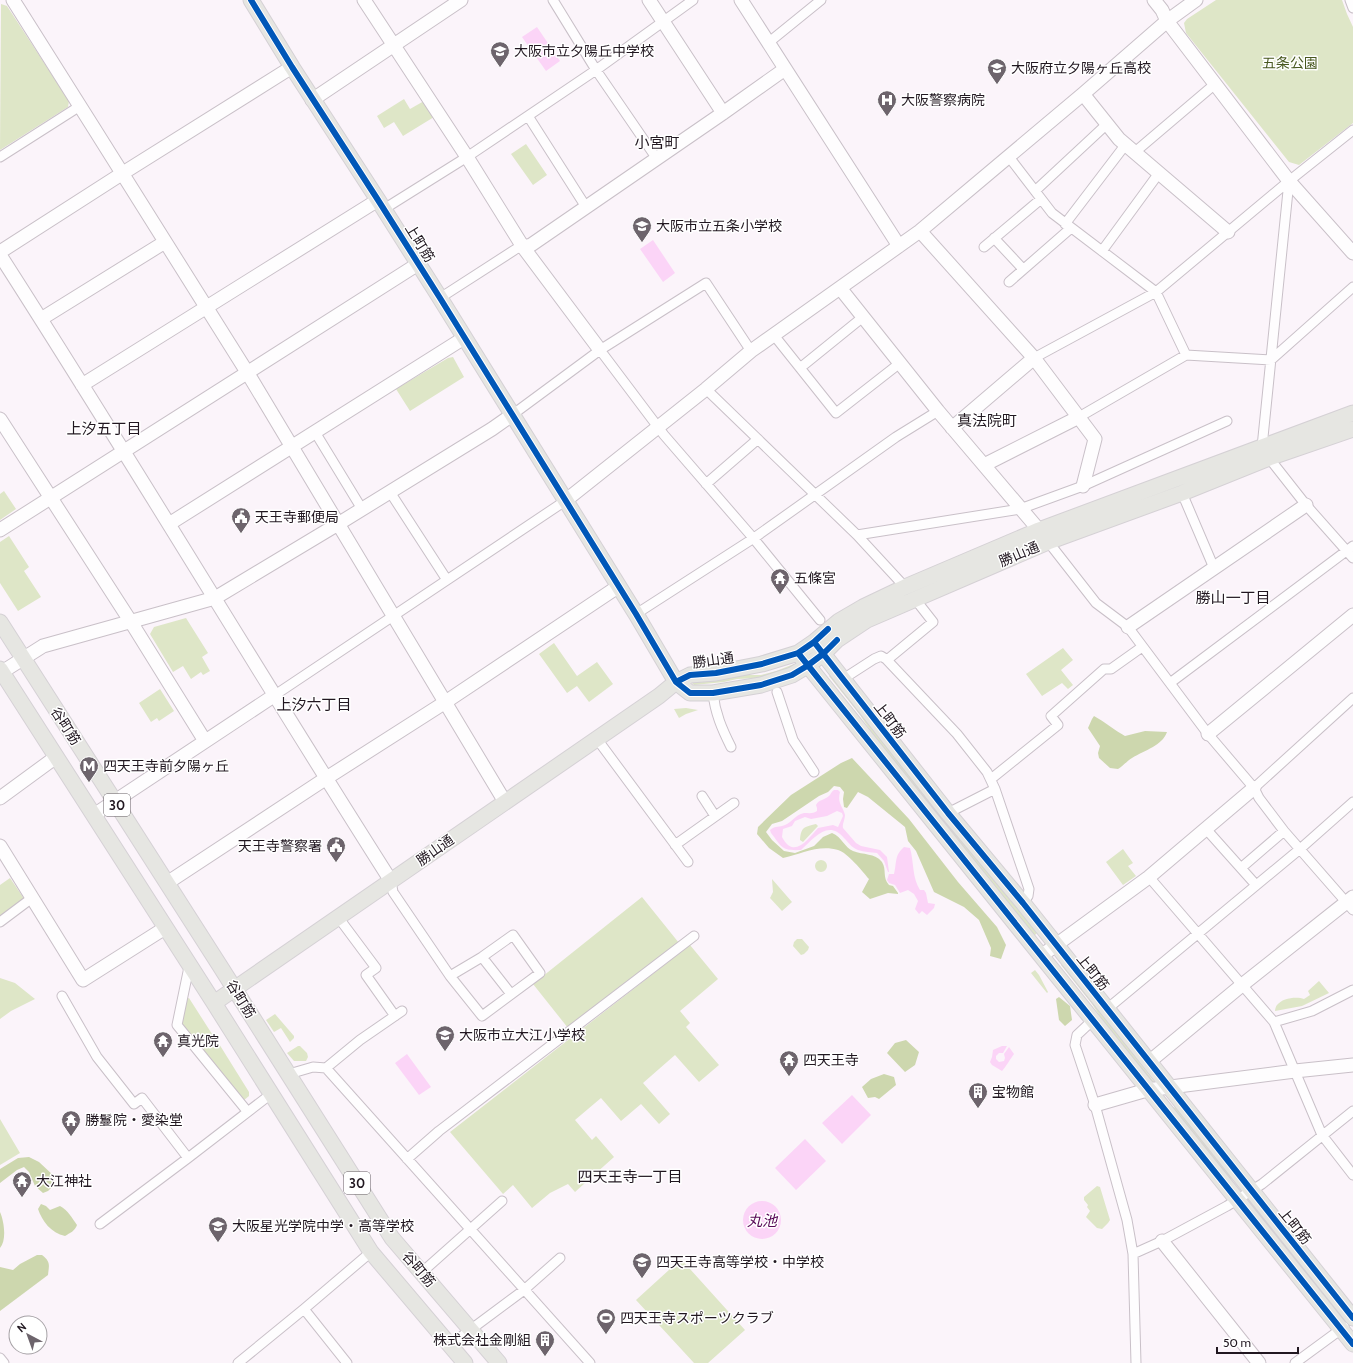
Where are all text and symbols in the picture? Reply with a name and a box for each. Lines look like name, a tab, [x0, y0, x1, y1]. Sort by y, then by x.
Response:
school or university icon: 大阪市立夕陽丘中学校	[489, 40, 511, 68]
place label: 大阪市立夕陽丘中学校	[514, 42, 654, 60]
park label: 五条公園	[1262, 54, 1318, 72]
school or university icon: 大阪府立夕陽ヶ丘高校	[986, 57, 1008, 85]
place label: 大阪府立夕陽ヶ丘高校	[1011, 59, 1151, 77]
hospital icon: 大阪警察病院	[876, 89, 898, 117]
place label: 大阪警察病院	[901, 91, 985, 109]
district label: 小宮町	[634, 134, 680, 152]
school or university icon: 大阪市立五条小学校	[631, 215, 653, 243]
place label: 大阪市立五条小学校	[656, 217, 782, 235]
street label: 上町筋	[401, 220, 439, 266]
district label: 真法院町	[957, 412, 1017, 430]
district label: 上汐五丁目	[66, 420, 142, 438]
public building icon: 天王寺郵便局	[230, 506, 252, 534]
place label: 天王寺郵便局	[255, 508, 339, 526]
street label: 勝山通	[996, 538, 1042, 570]
temple icon: 五條宮	[769, 567, 791, 595]
place label: 五條宮	[794, 569, 836, 587]
district label: 勝山一丁目	[1195, 589, 1271, 607]
street label: 勝山通	[691, 648, 735, 672]
district label: 上汐六丁目	[276, 696, 352, 714]
street label: 上町筋	[870, 698, 910, 742]
street label: 谷町筋	[47, 703, 85, 749]
metro station icon: 四天王寺前夕陽ヶ丘	[78, 755, 100, 783]
place label: 四天王寺前夕陽ヶ丘	[103, 757, 229, 775]
road number: 30	[104, 794, 130, 816]
street label: 勝山通	[413, 831, 457, 869]
public building icon: 天王寺警察署	[325, 835, 347, 863]
place label: 天王寺警察署	[238, 837, 322, 855]
street label: 上町筋	[1073, 950, 1113, 994]
street label: 谷町筋	[222, 976, 260, 1022]
school or university icon: 大阪市立大江小学校	[434, 1024, 456, 1052]
place label: 大阪市立大江小学校	[459, 1026, 585, 1044]
temple icon: 真光院	[152, 1030, 174, 1058]
place label: 真光院	[177, 1032, 219, 1050]
temple icon: 四天王寺	[778, 1049, 800, 1077]
place label: 四天王寺	[803, 1051, 859, 1069]
building icon: 宝物館	[967, 1081, 989, 1109]
place label: 宝物館	[992, 1083, 1034, 1101]
temple icon: 勝鬘院・愛染堂	[60, 1109, 82, 1137]
place label: 勝鬘院・愛染堂	[85, 1111, 183, 1129]
district label: 四天王寺一丁目	[577, 1168, 683, 1186]
temple icon: 大江神社	[11, 1170, 33, 1198]
place label: 大江神社	[36, 1172, 92, 1190]
road number: 30	[344, 1172, 370, 1194]
street label: 上町筋	[1275, 1204, 1315, 1248]
water label: 丸池	[747, 1212, 779, 1230]
school or university icon: 大阪星光学院中学・高等学校	[207, 1215, 229, 1243]
place label: 大阪星光学院中学・高等学校	[232, 1217, 414, 1235]
street label: 谷町筋	[398, 1247, 440, 1291]
school or university icon: 四天王寺高等学校・中学校	[631, 1251, 653, 1279]
place label: 四天王寺高等学校・中学校	[656, 1253, 824, 1271]
sports icon: 四天王寺スポーツクラブ	[595, 1307, 617, 1335]
place label: 四天王寺スポーツクラブ	[620, 1309, 774, 1327]
north arrow	[8, 1315, 48, 1355]
text: N	[14, 1320, 29, 1335]
building icon: 株式会社金剛組	[534, 1329, 556, 1357]
scale bar	[1217, 1329, 1298, 1355]
place label: 株式会社金剛組	[433, 1331, 531, 1349]
text: 50 m	[1223, 1335, 1251, 1350]

